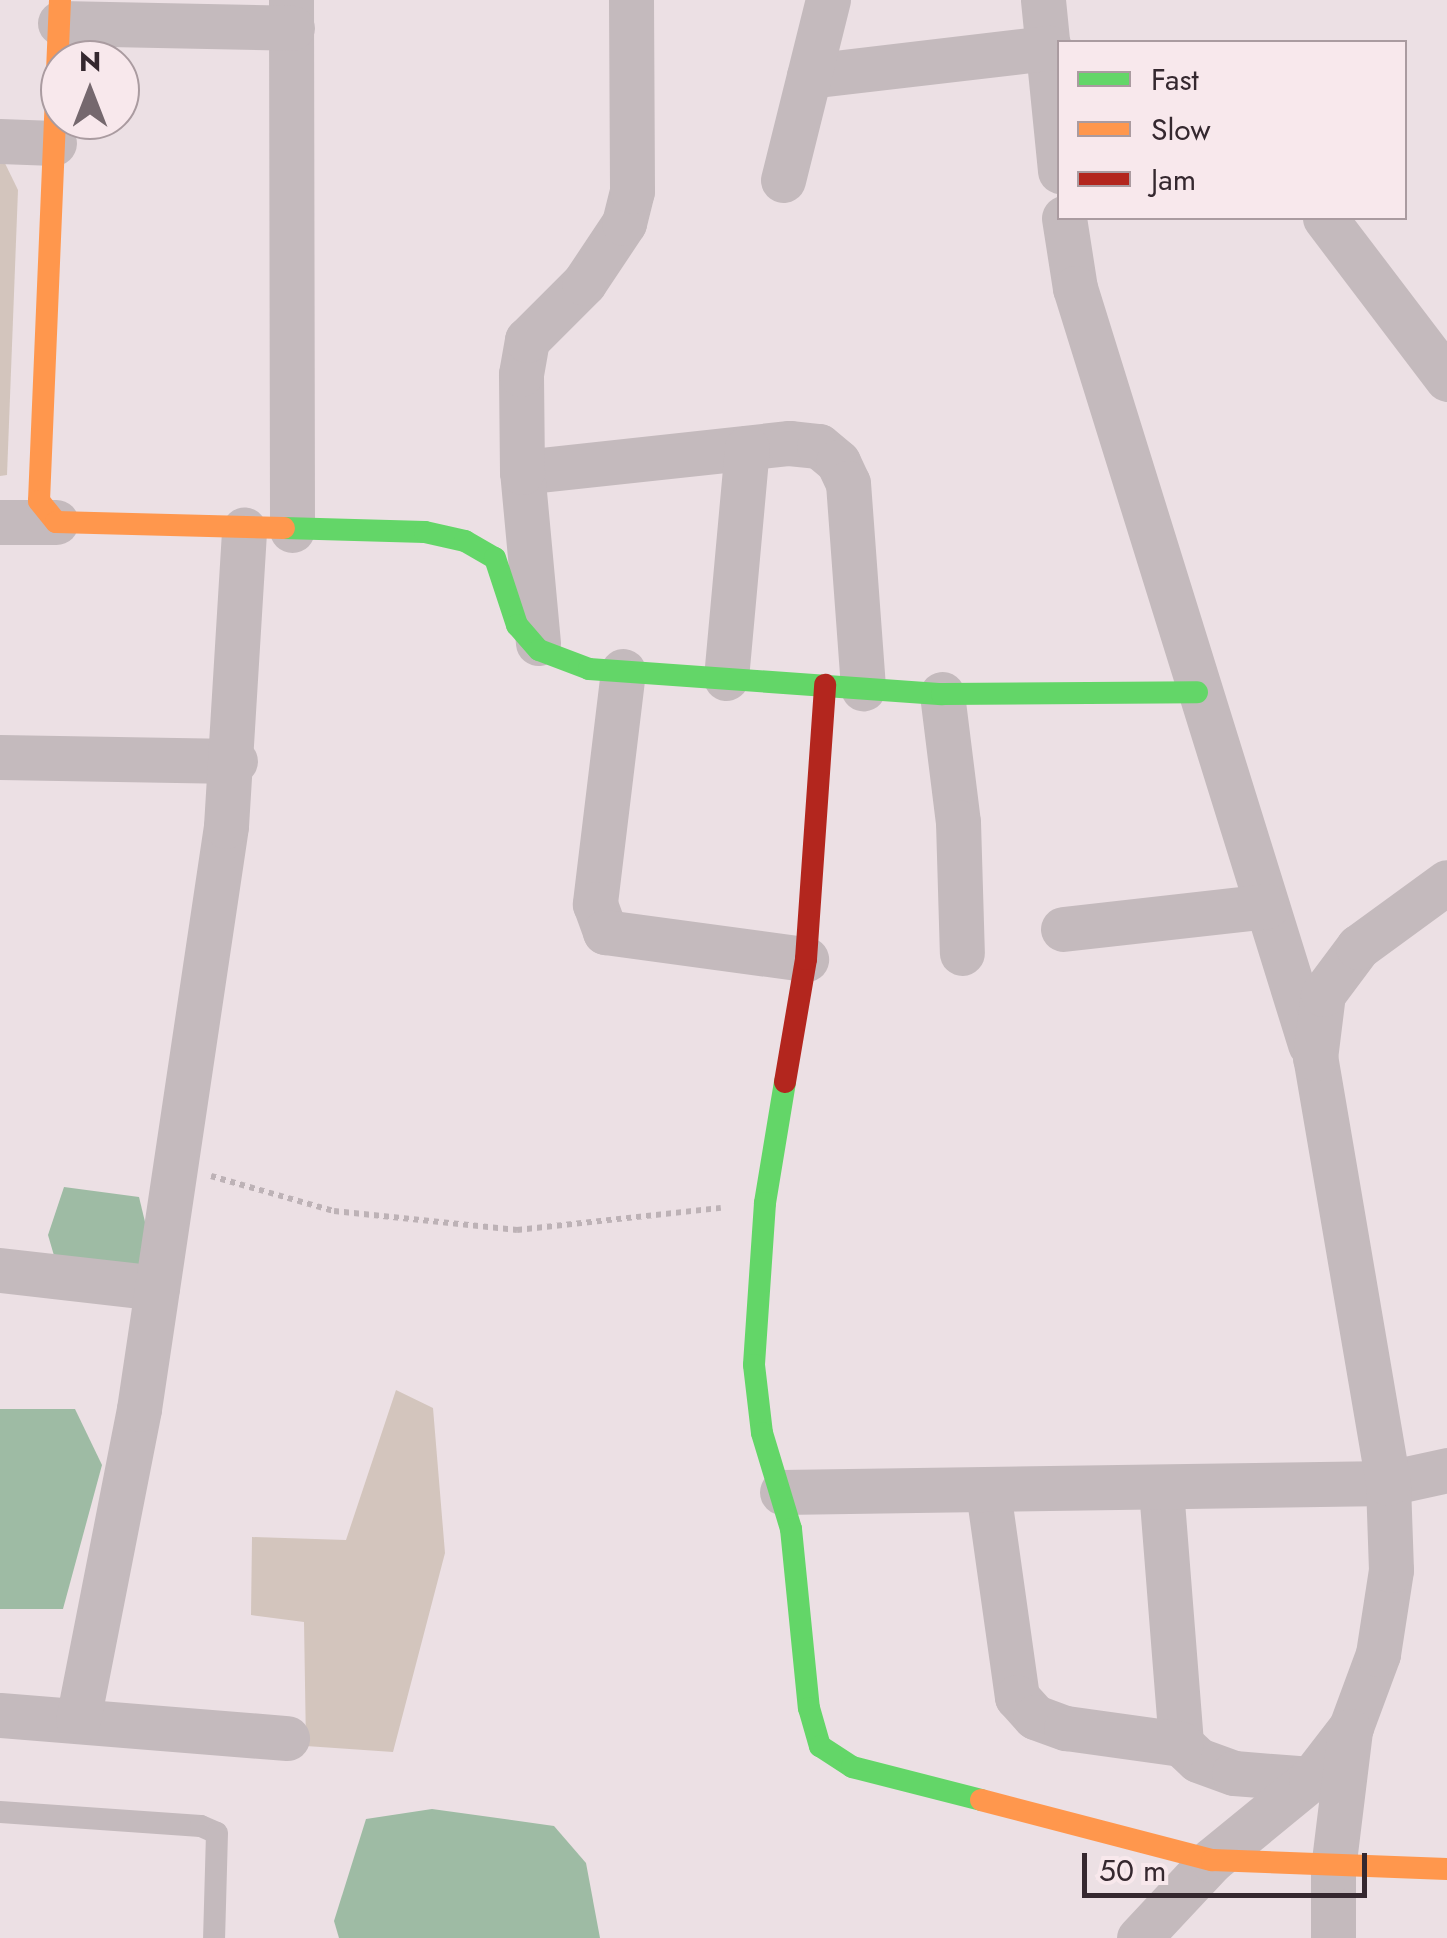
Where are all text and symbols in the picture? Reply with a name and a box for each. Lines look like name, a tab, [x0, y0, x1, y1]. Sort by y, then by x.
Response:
north arrow	[40, 40, 140, 140]
legend	[1057, 40, 1407, 220]
text: N	[79, 41, 101, 82]
text: Fast	[1151, 58, 1199, 101]
text: Slow	[1151, 108, 1211, 151]
text: Jam	[1151, 158, 1196, 201]
scale bar	[1087, 1833, 1372, 1895]
text: 50 m	[1099, 1849, 1166, 1892]

